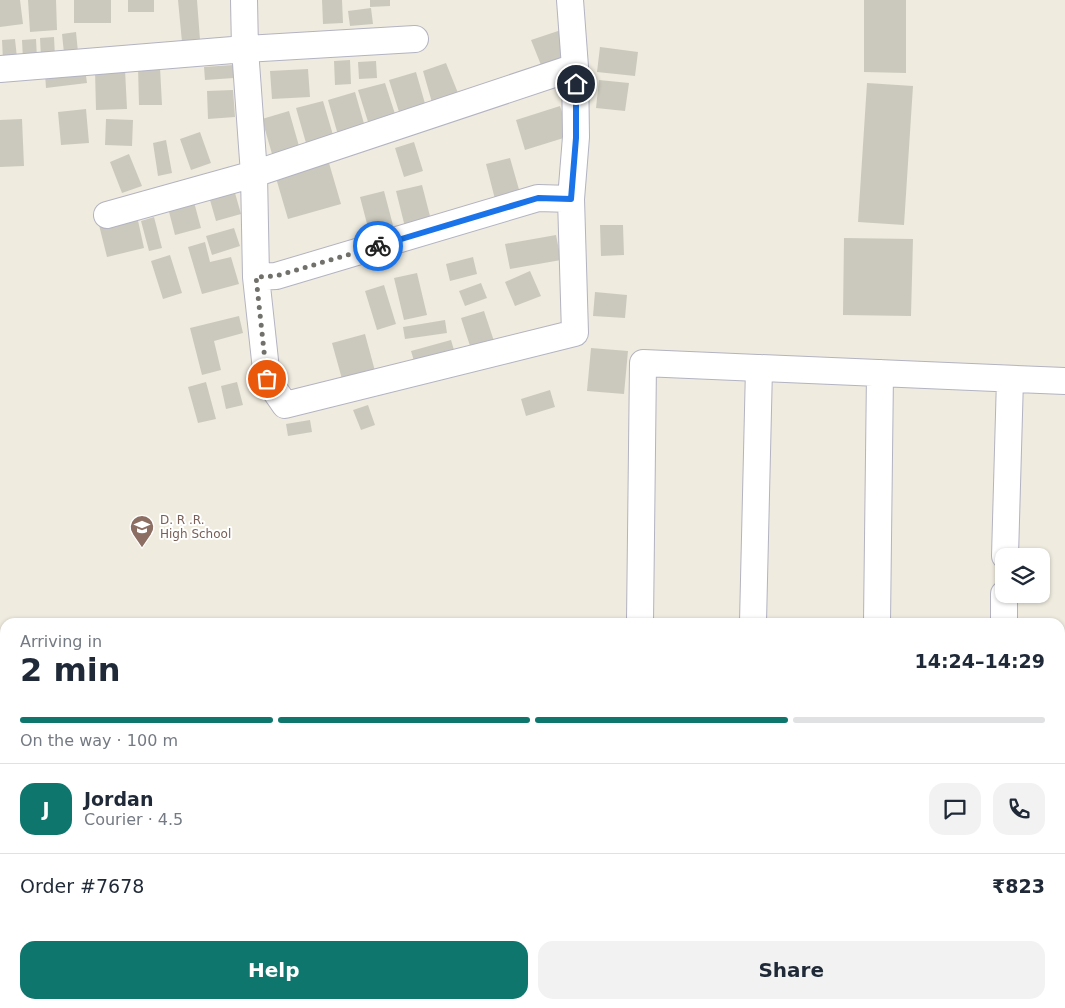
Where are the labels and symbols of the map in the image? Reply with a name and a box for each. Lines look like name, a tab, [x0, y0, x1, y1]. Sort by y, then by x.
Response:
pin	[555, 63, 597, 105]
courier	[353, 221, 403, 271]
pin	[246, 358, 288, 400]
place label: D. R .R. High School	[160, 513, 231, 541]
school or university icon: D. R .R. High School	[129, 514, 155, 548]

